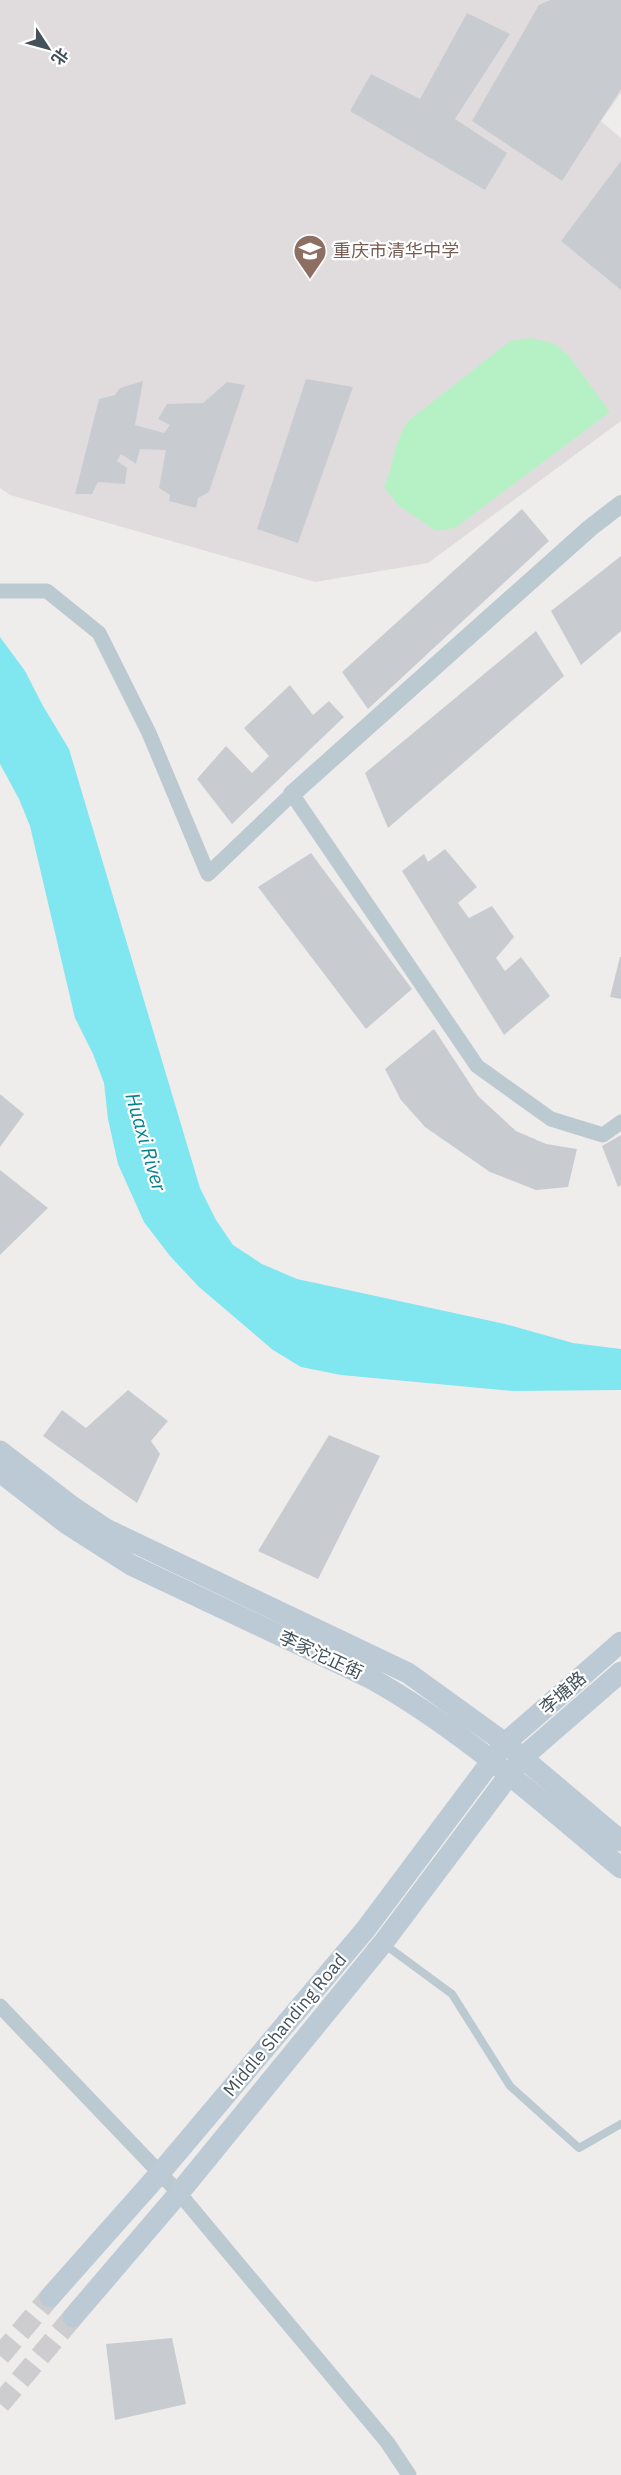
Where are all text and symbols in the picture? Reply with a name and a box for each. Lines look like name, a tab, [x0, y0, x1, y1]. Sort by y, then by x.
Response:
north arrow	[18, 18, 78, 78]
text: 北	[47, 44, 73, 69]
school or university icon: 重庆市清华中学	[292, 233, 328, 280]
place label: 重庆市清华中学	[333, 239, 459, 262]
water label: Huaxi River	[120, 1089, 174, 1195]
street label: 李家沱正街	[276, 1625, 367, 1684]
street label: 李塘路	[535, 1666, 591, 1719]
street label: Middle Shanding Road	[218, 1948, 351, 2101]

